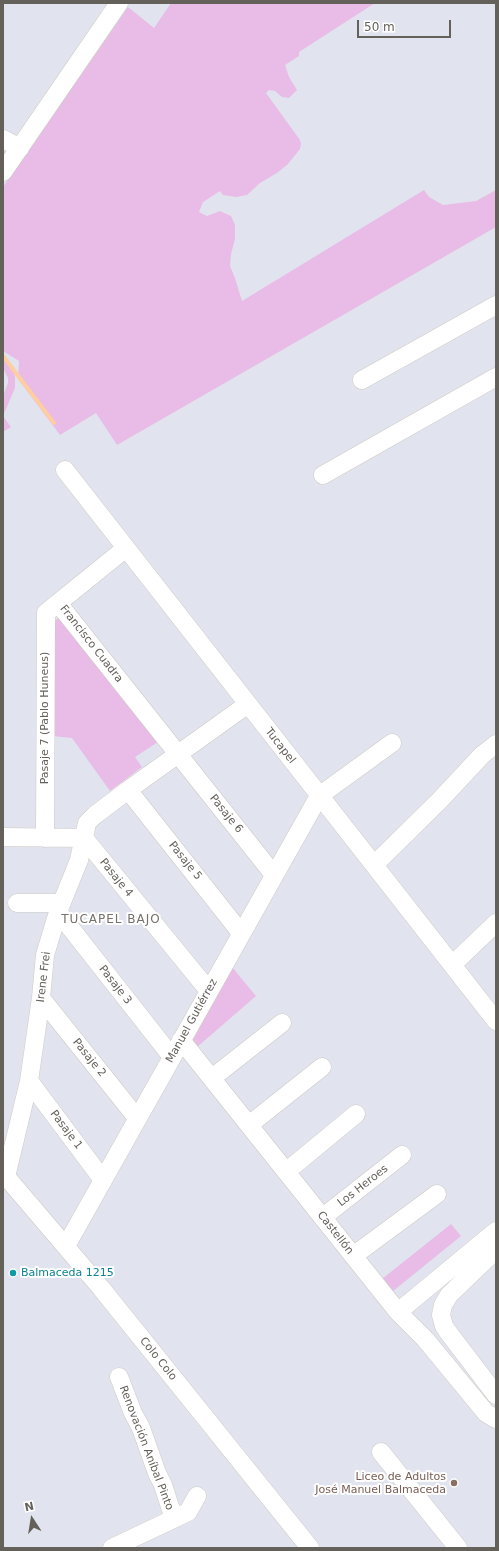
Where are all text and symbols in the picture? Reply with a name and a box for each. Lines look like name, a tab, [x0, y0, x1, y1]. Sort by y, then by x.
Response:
scale bar	[359, 12, 453, 38]
text: 50 m	[364, 20, 395, 34]
street label: Francisco Cuadra	[57, 603, 125, 685]
street label: Pasaje 7 (Pablo Huneus)	[38, 652, 52, 784]
street label: Tucapel	[262, 726, 298, 766]
street label: Pasaje 6	[207, 792, 245, 836]
street label: Pasaje 5	[166, 839, 204, 883]
street label: Pasaje 4	[97, 856, 135, 900]
district label: TUCAPEL BAJO	[61, 913, 161, 927]
street label: Irene Frei	[34, 951, 54, 1003]
street label: Pasaje 3	[96, 963, 134, 1007]
street label: Manuel Gutiérrez	[163, 977, 221, 1065]
street label: Pasaje 2	[70, 1036, 108, 1080]
street label: Pasaje 1	[47, 1108, 85, 1152]
street label: Los Heroes	[335, 1162, 391, 1210]
street label: Castellón	[314, 1209, 356, 1257]
place label: Balmaceda 1215	[21, 1266, 114, 1280]
marker: Balmaceda 1215	[8, 1268, 18, 1278]
street label: Colo Colo	[137, 1335, 179, 1383]
street label: Renovación Aníbal Pinto	[116, 1384, 176, 1512]
place label: Liceo de Adultos José Manuel Balmaceda	[315, 1470, 446, 1496]
marker: Liceo de Adultos José Manuel Balmaceda	[449, 1478, 459, 1488]
north arrow	[12, 1499, 52, 1539]
text: N	[24, 1499, 35, 1514]

